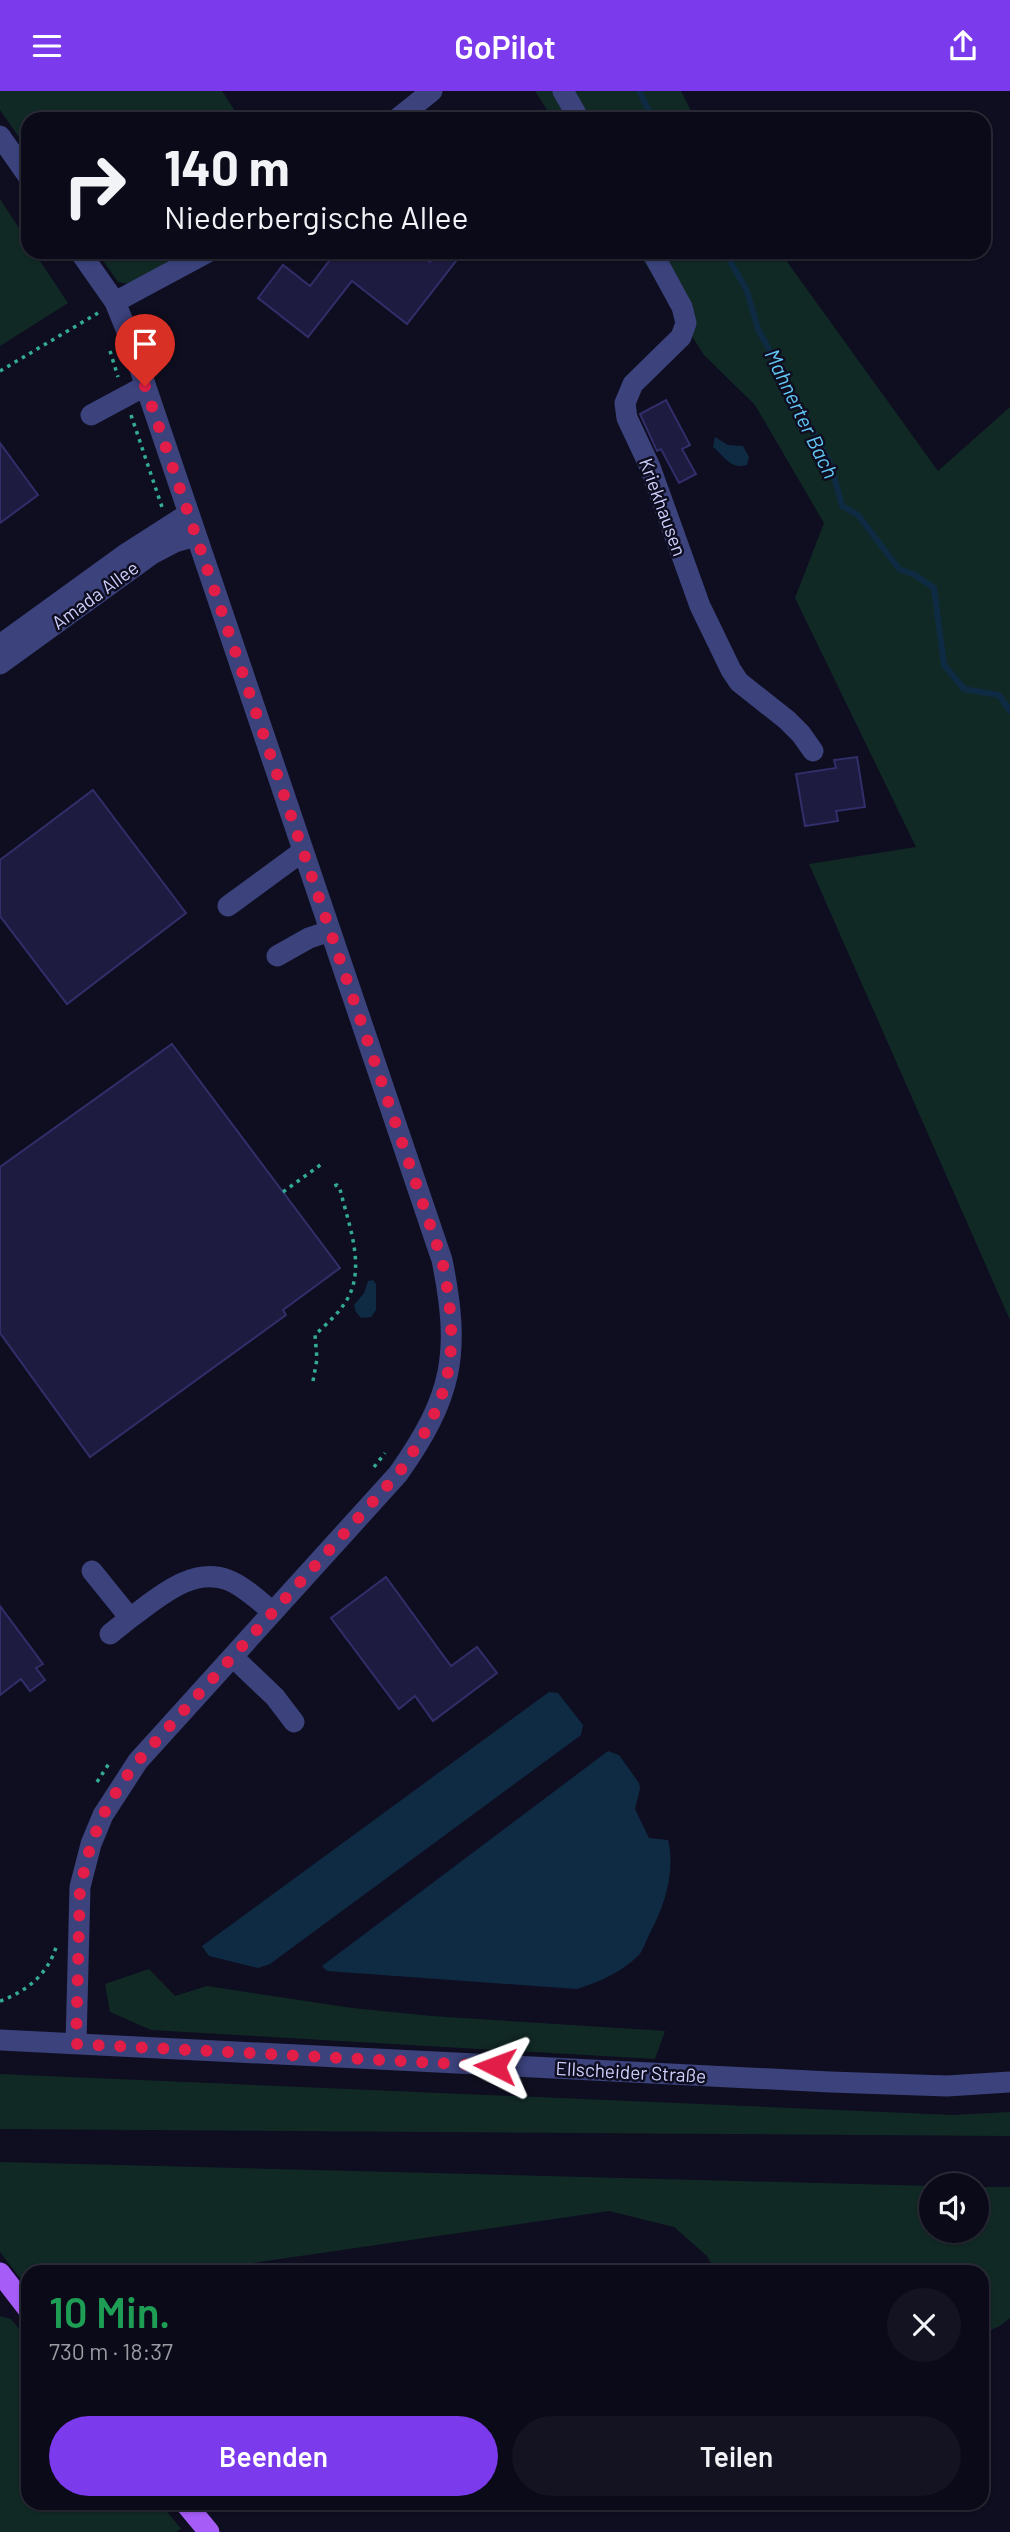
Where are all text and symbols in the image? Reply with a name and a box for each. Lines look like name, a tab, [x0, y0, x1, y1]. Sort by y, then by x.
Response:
icon: menu	[28, 27, 66, 65]
text: GoPilot	[454, 27, 556, 65]
icon: share	[944, 27, 982, 65]
text: 140 m	[164, 137, 290, 196]
icon: right	[49, 140, 140, 231]
text: Niederbergische Allee	[164, 197, 469, 235]
pin	[115, 314, 175, 386]
icon: arrive	[126, 325, 164, 363]
water label: Mahnerter Bach	[760, 345, 844, 482]
street label: Kriekhausen	[635, 455, 692, 559]
street label: Amada Allee	[47, 555, 142, 634]
position arrow	[458, 2029, 532, 2103]
street label: Ellscheider Straße	[555, 2056, 707, 2087]
map controls	[919, 2173, 989, 2243]
button: sound	[919, 2173, 989, 2243]
text: 10 Min.	[49, 2286, 171, 2336]
button: close	[887, 2288, 961, 2362]
text: 730 m · 18:37	[49, 2337, 173, 2365]
button: Beenden	[49, 2416, 498, 2496]
button: Teilen	[512, 2416, 961, 2496]

